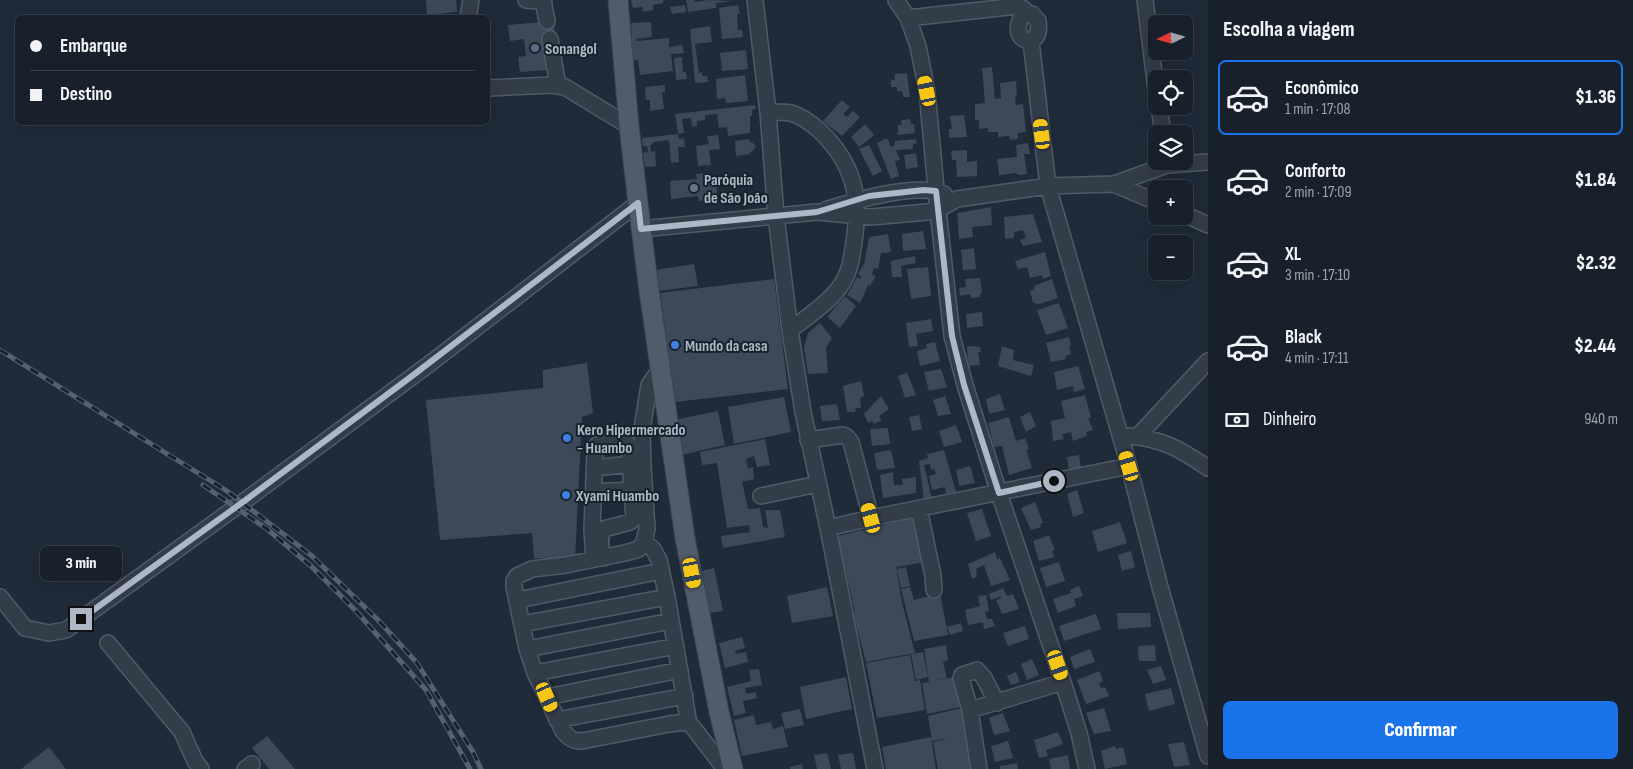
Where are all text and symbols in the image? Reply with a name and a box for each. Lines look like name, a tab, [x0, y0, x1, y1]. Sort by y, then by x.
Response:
north arrow	[1148, 15, 1192, 60]
map controls	[1148, 15, 1193, 280]
text: Escolha a viagem	[1223, 16, 1355, 43]
text: Embarque	[60, 35, 127, 58]
place label: Sonangol	[545, 40, 597, 59]
marker: Sonangol	[529, 42, 541, 54]
button: locate	[1148, 70, 1193, 115]
car	[916, 75, 937, 107]
icon: car	[1225, 75, 1270, 120]
text: Econômico	[1285, 77, 1359, 100]
text: Destino	[60, 83, 112, 106]
text: $1.36	[1575, 86, 1616, 109]
text: 1 min · 17:08	[1285, 100, 1351, 119]
car	[1032, 118, 1051, 150]
button: layers	[1148, 125, 1193, 170]
icon: car	[1225, 158, 1270, 203]
text: Conforto	[1285, 160, 1346, 183]
text: $1.84	[1575, 169, 1616, 192]
place label: Paróquia de São João	[704, 171, 768, 208]
button: +	[1148, 180, 1193, 225]
marker: Paróquia de São João	[688, 182, 700, 194]
text: 2 min · 17:09	[1285, 183, 1352, 202]
button: −	[1148, 235, 1193, 280]
icon: car	[1225, 241, 1270, 286]
text: XL	[1285, 243, 1301, 266]
text: $2.32	[1576, 252, 1616, 275]
text: 3 min · 17:10	[1285, 266, 1350, 285]
icon: car	[1225, 324, 1270, 369]
text: Black	[1285, 326, 1322, 349]
text: $2.44	[1574, 335, 1616, 358]
place label: Mundo da casa	[685, 337, 768, 356]
marker: Mundo da casa	[669, 339, 681, 351]
text: 4 min · 17:11	[1285, 349, 1349, 368]
icon: cash	[1223, 406, 1251, 434]
text: Dinheiro	[1263, 408, 1316, 431]
text: 940 m	[1584, 410, 1618, 429]
place label: Kero Hipermercado - Huambo	[577, 421, 685, 458]
marker: Kero Hipermercado - Huambo	[561, 432, 573, 444]
car	[1117, 450, 1140, 482]
route start	[1043, 470, 1065, 492]
place label: Xyami Huambo	[575, 487, 659, 506]
marker: Xyami Huambo	[560, 489, 572, 501]
car	[859, 502, 882, 534]
callout: 3 min	[40, 546, 122, 582]
text: 3 min	[65, 554, 97, 573]
car	[681, 557, 702, 589]
route end	[70, 608, 92, 630]
car	[1046, 648, 1069, 682]
car	[534, 680, 559, 714]
button: Confirmar	[1223, 701, 1618, 759]

